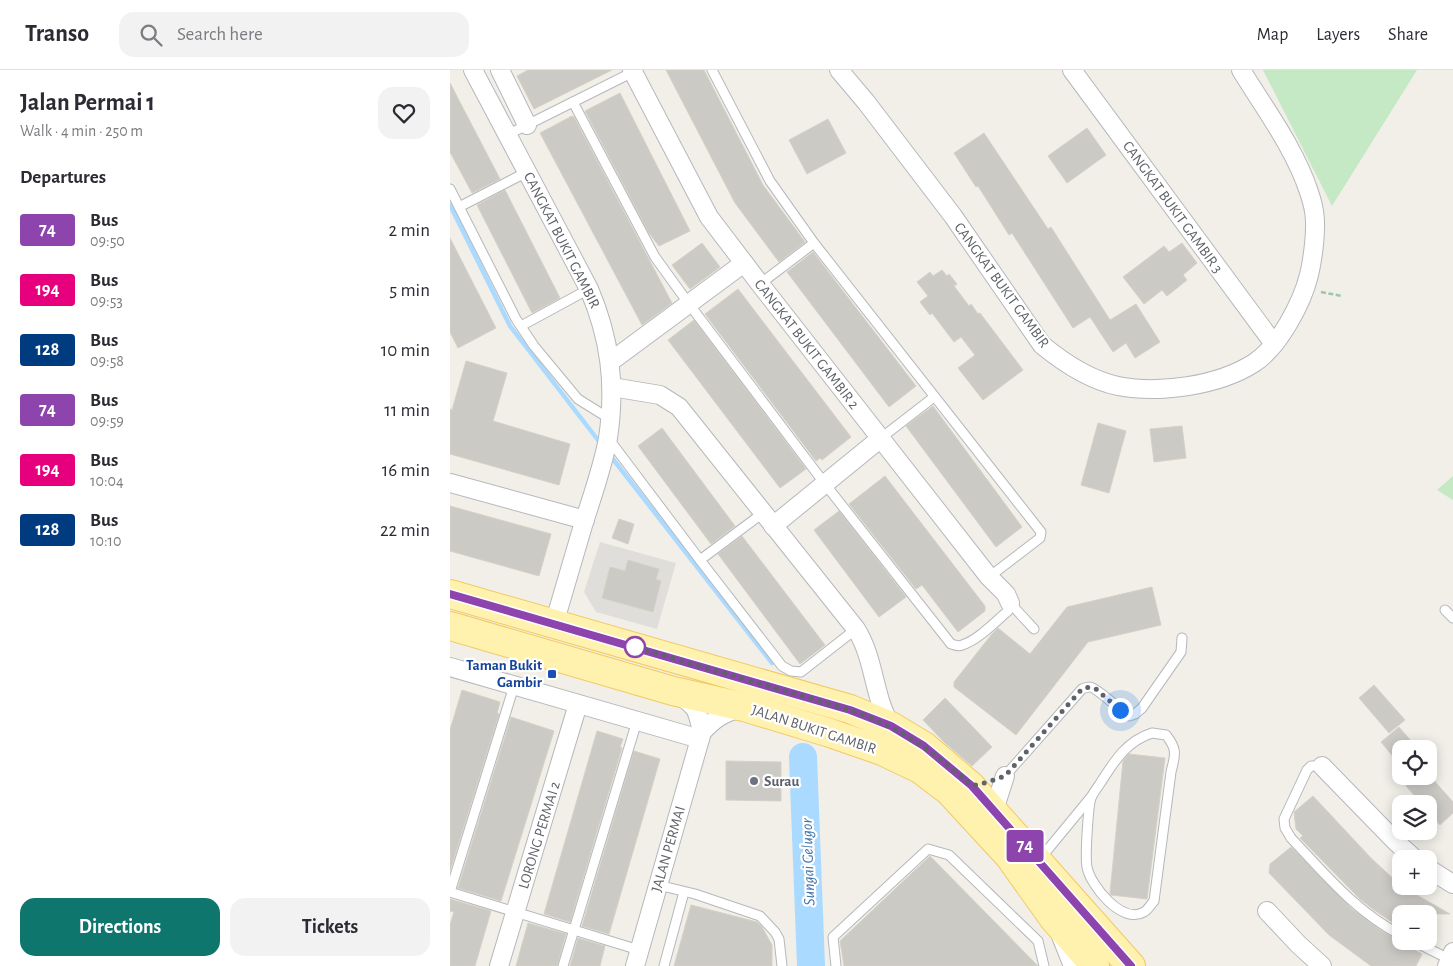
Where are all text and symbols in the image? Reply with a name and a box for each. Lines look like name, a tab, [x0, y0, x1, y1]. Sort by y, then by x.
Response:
search box	[119, 12, 469, 57]
icon: search	[137, 21, 165, 49]
text: Transo	[25, 22, 89, 46]
text: Search here	[177, 25, 263, 44]
text: Map	[1257, 26, 1288, 44]
text: Layers	[1316, 26, 1360, 44]
text: Share	[1388, 26, 1428, 44]
button: heart	[378, 87, 430, 139]
text: Jalan Permai 1	[20, 91, 155, 115]
text: Walk · 4 min · 250 m	[20, 123, 143, 139]
street label: CANGKAT BUKIT GAMBIR 3	[1120, 138, 1225, 276]
text: Departures	[20, 168, 106, 187]
street label: CANGKAT BUKIT GAMBIR	[521, 170, 602, 311]
text: Bus	[90, 211, 118, 230]
street label: CANGKAT BUKIT GAMBIR	[951, 220, 1052, 351]
text: 74	[39, 221, 56, 239]
text: 2 min	[389, 221, 430, 240]
text: 09:50	[90, 233, 125, 249]
text: Bus	[90, 271, 118, 290]
street label: CANGKAT BUKIT GAMBIR 2	[751, 277, 862, 412]
text: 194	[35, 281, 60, 299]
text: 5 min	[389, 281, 430, 300]
text: 09:53	[90, 293, 123, 309]
text: Bus	[90, 331, 118, 350]
text: 128	[36, 341, 59, 359]
text: 10 min	[381, 341, 430, 360]
text: 09:58	[90, 353, 124, 369]
text: Bus	[90, 391, 118, 410]
text: 74	[39, 401, 56, 419]
text: 11 min	[384, 401, 430, 420]
text: 09:59	[90, 413, 124, 429]
text: Bus	[90, 451, 118, 470]
text: 194	[35, 461, 60, 479]
text: 16 min	[382, 461, 430, 480]
text: 10:04	[90, 473, 124, 489]
text: Bus	[90, 511, 118, 530]
text: 128	[36, 521, 59, 539]
text: 22 min	[380, 521, 430, 540]
text: 10:10	[90, 533, 122, 549]
unlabelled marker	[624, 636, 646, 658]
place label: Taman Bukit Gambir	[466, 658, 543, 690]
marker: Taman Bukit Gambir	[546, 668, 558, 680]
your location	[1108, 698, 1133, 723]
street label: JALAN BUKIT GAMBIR	[750, 702, 878, 757]
map controls	[1392, 740, 1437, 950]
button: locate	[1392, 740, 1437, 785]
place label: Surau	[764, 774, 799, 789]
marker: Surau	[748, 775, 760, 787]
street label: LORONG PERMAI 2	[516, 779, 563, 891]
button: layers	[1392, 795, 1437, 840]
street label: JALAN PERMAI	[649, 804, 688, 894]
water label: Sungai Gelugor	[798, 817, 818, 906]
line badge: 74	[1002, 830, 1048, 862]
text: 74	[1017, 837, 1033, 855]
button: +	[1392, 850, 1437, 895]
button: Directions	[20, 898, 220, 956]
button: Tickets	[230, 898, 430, 956]
button: −	[1392, 905, 1437, 950]

